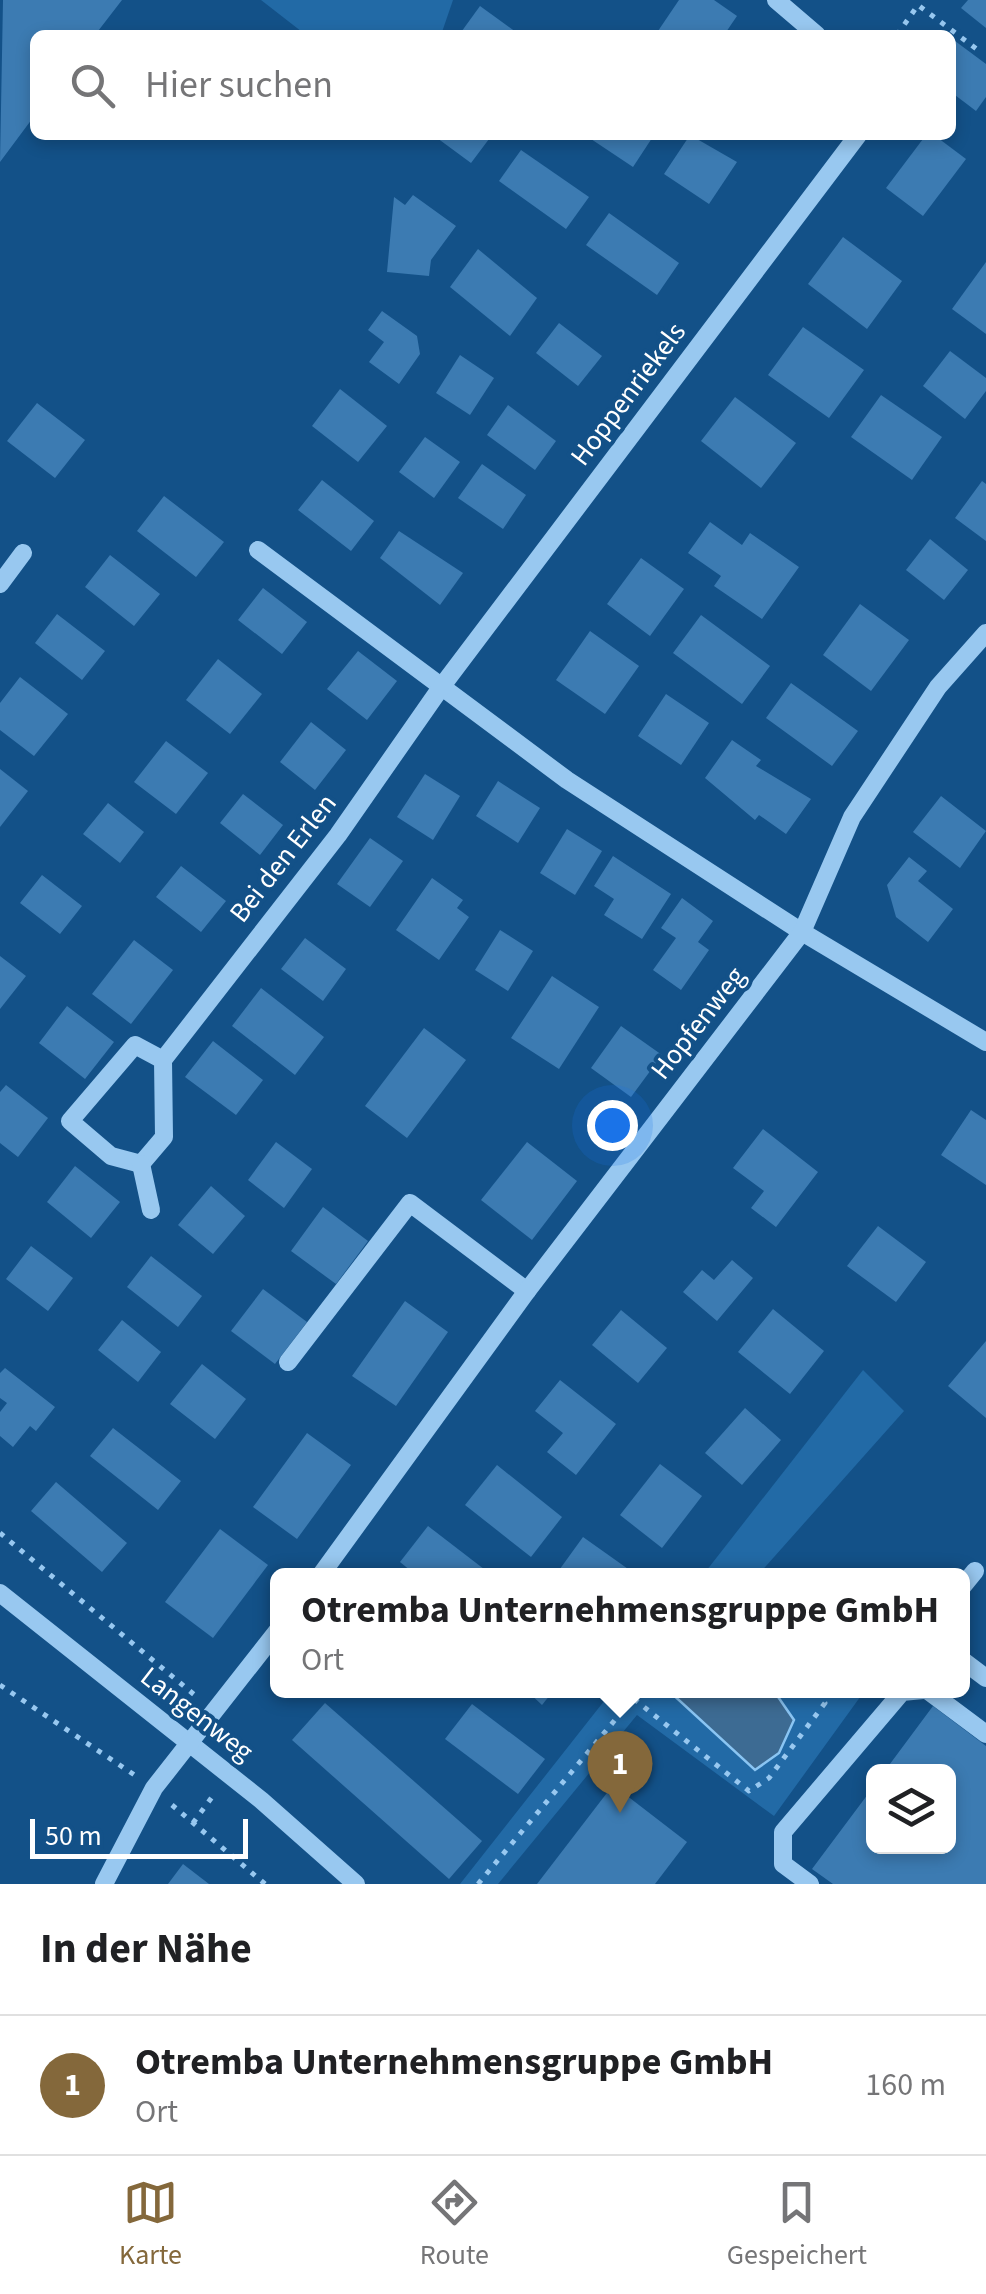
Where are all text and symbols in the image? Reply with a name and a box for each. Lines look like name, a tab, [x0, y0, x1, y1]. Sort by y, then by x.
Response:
search box	[30, 30, 956, 140]
icon: search	[65, 58, 120, 113]
text: Hier suchen	[145, 58, 333, 112]
street label: Hoppenriekels	[561, 314, 695, 474]
street label: Bei den Erlen	[220, 785, 346, 931]
street label: Hopfenweg	[641, 958, 755, 1088]
your location	[587, 1100, 638, 1151]
popup	[270, 1568, 970, 1698]
text: Otremba Unternehmensgruppe GmbH	[301, 1583, 939, 1637]
text: Ort	[301, 1637, 344, 1683]
street label: Langenweg	[132, 1657, 262, 1771]
pin: 1	[588, 1730, 652, 1813]
map controls	[866, 1764, 956, 1854]
button: layers	[866, 1764, 956, 1854]
scale bar	[30, 1814, 248, 1858]
text: 50 m	[45, 1816, 102, 1856]
text: In der Nähe	[40, 1919, 252, 1979]
text: Otremba Unternehmensgruppe GmbH	[135, 2035, 773, 2089]
text: 1	[64, 2062, 81, 2108]
text: 160 m	[865, 2062, 946, 2108]
text: Ort	[135, 2089, 178, 2135]
tab: Karte	[119, 2175, 182, 2275]
tab: Route	[420, 2175, 489, 2275]
tab: Gespeichert	[727, 2175, 867, 2275]

